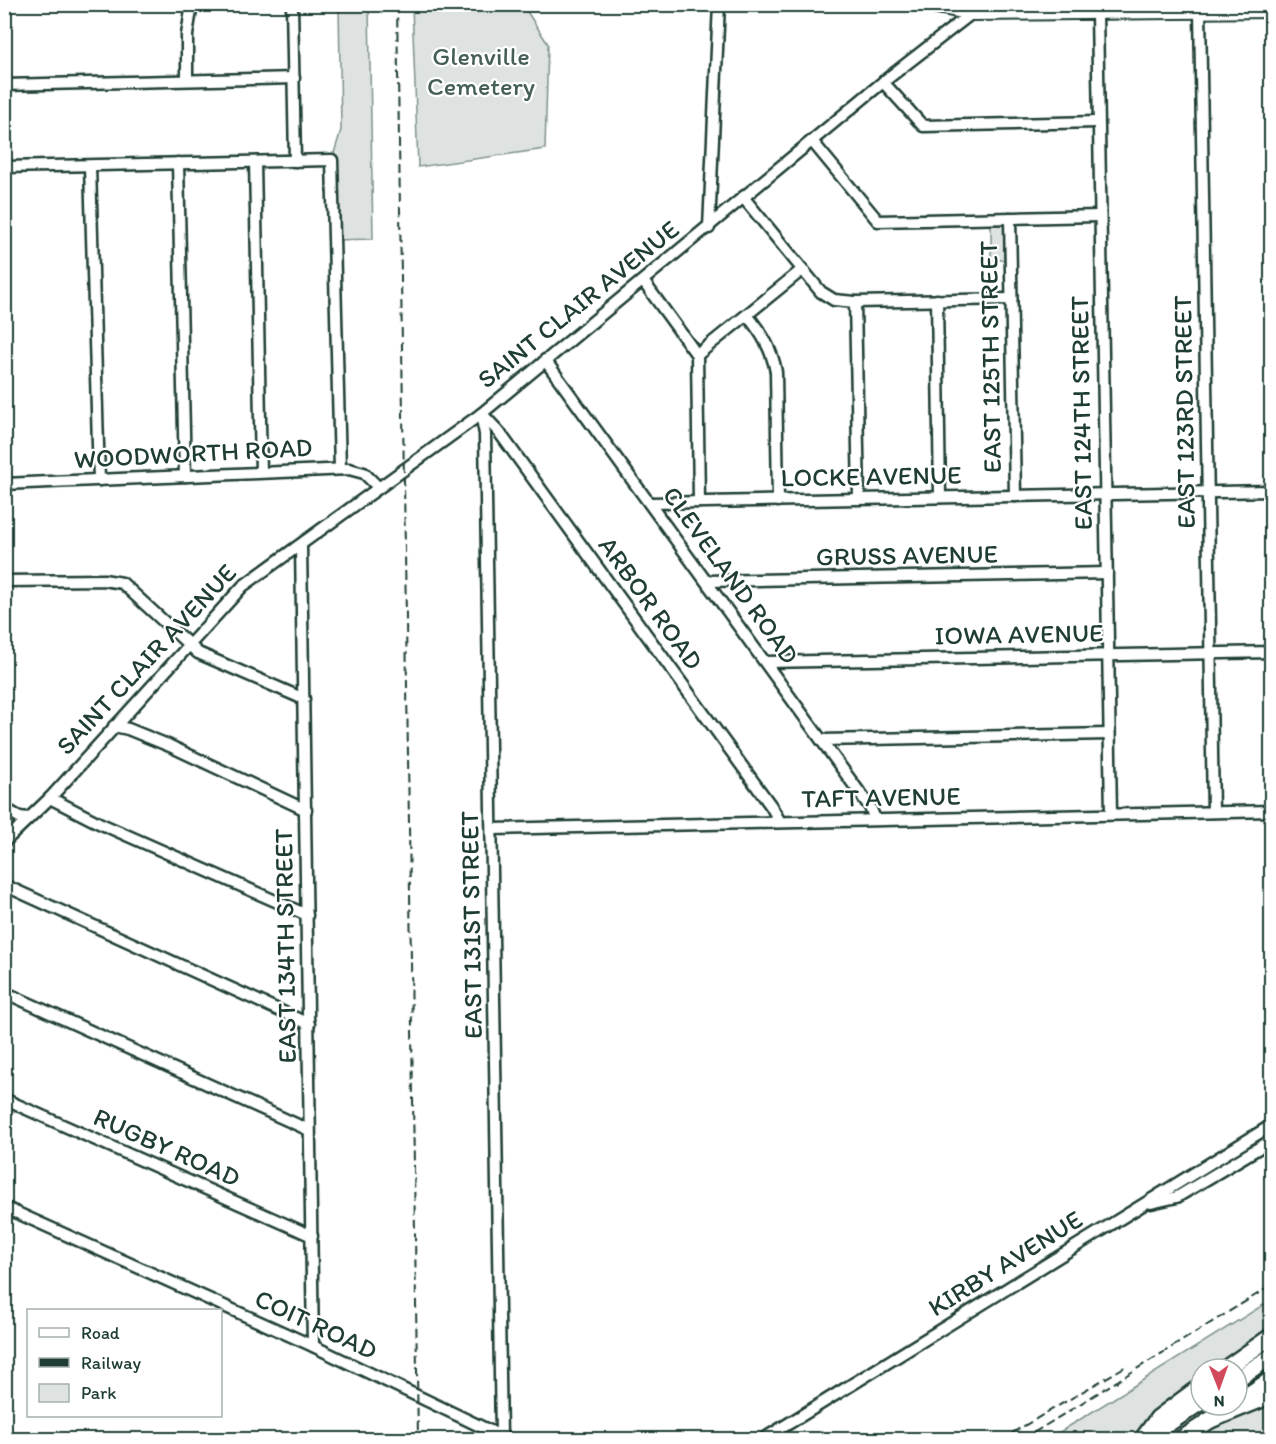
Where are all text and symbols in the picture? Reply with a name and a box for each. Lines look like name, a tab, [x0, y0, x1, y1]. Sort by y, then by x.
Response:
park label: Glenville Cemetery	[427, 40, 535, 102]
street label: SAINT CLAIR AVENUE	[471, 213, 685, 395]
street label: EAST 125TH STREET	[972, 240, 1008, 473]
street label: EAST 124TH STREET	[1063, 295, 1099, 530]
street label: EAST 123RD STREET	[1166, 295, 1202, 529]
street label: WOODWORTH ROAD	[73, 431, 313, 475]
street label: LOCKE AVENUE	[780, 458, 962, 494]
street label: CLEVELAND ROAD	[656, 480, 806, 670]
street label: ARBOR ROAD	[592, 530, 710, 676]
street label: GRUSS AVENUE	[816, 537, 998, 573]
street label: SAINT CLAIR AVENUE	[49, 557, 243, 761]
street label: IOWA AVENUE	[934, 617, 1104, 651]
street label: TAFT AVENUE	[801, 780, 961, 814]
street label: EAST 131ST STREET	[453, 810, 489, 1039]
street label: EAST 134TH STREET	[267, 828, 303, 1064]
street label: RUGBY ROAD	[89, 1100, 245, 1194]
street label: KIRBY AVENUE	[922, 1203, 1088, 1323]
street label: COIT ROAD	[250, 1282, 382, 1366]
legend	[27, 1309, 222, 1417]
text: Road	[81, 1322, 120, 1344]
text: Railway	[81, 1352, 142, 1374]
north arrow	[1189, 1357, 1249, 1417]
text: Park	[81, 1382, 116, 1404]
text: N	[1214, 1392, 1225, 1411]

